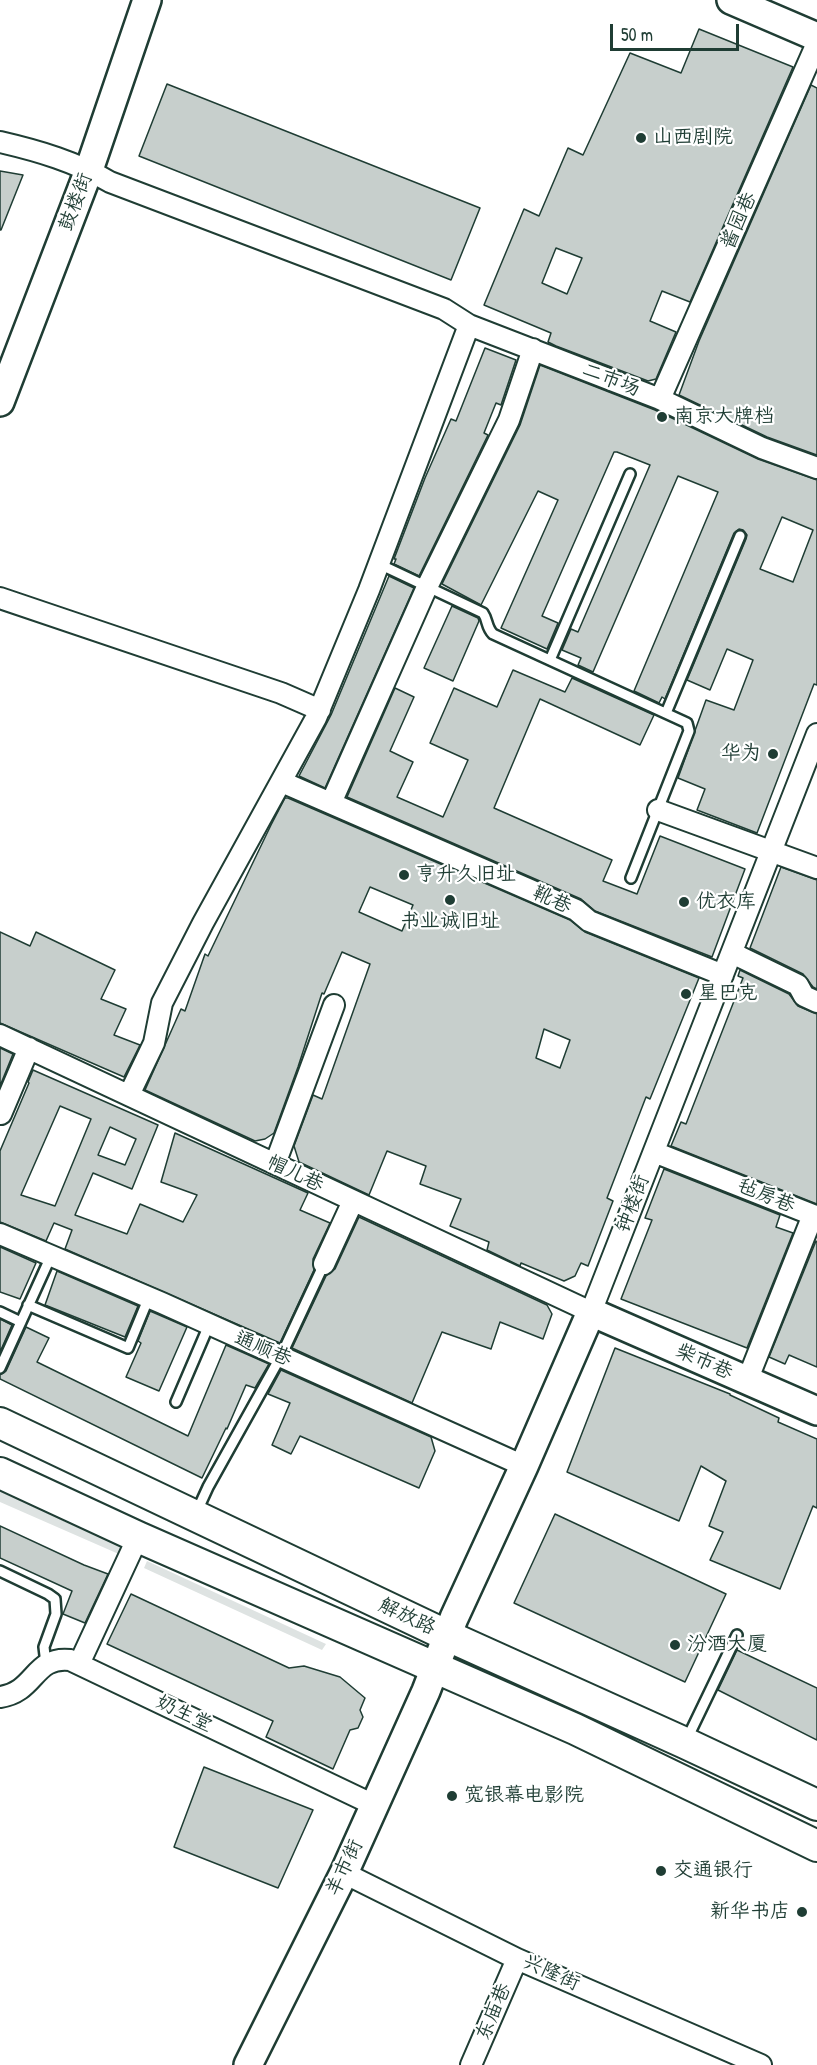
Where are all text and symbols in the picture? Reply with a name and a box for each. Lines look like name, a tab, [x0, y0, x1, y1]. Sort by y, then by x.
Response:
scale bar	[613, 12, 742, 50]
text: 50 m	[621, 22, 653, 47]
place label: 山西剧院	[653, 126, 733, 150]
marker: 山西剧院	[634, 131, 648, 145]
street label: 鼓楼街	[54, 170, 98, 234]
street label: 酱园巷	[716, 189, 762, 253]
street label: 二市场	[579, 358, 643, 402]
place label: 南京大牌档	[674, 405, 774, 429]
marker: 南京大牌档	[655, 410, 669, 424]
place label: 华为	[721, 742, 761, 766]
marker: 华为	[766, 747, 780, 761]
place label: 亨升久旧址	[416, 863, 516, 887]
marker: 亨升久旧址	[397, 868, 411, 882]
street label: 靴巷	[529, 881, 575, 919]
place label: 优衣库	[696, 890, 756, 914]
marker: 书业诚旧址	[443, 893, 457, 907]
marker: 优衣库	[677, 895, 691, 909]
place label: 书业诚旧址	[400, 910, 500, 934]
place label: 星巴克	[698, 982, 758, 1006]
marker: 星巴克	[679, 987, 693, 1001]
street label: 帽儿巷	[263, 1150, 327, 1198]
street label: 钟楼街	[611, 1172, 655, 1236]
street label: 毡房巷	[734, 1174, 798, 1218]
street label: 通顺巷	[231, 1326, 295, 1372]
street label: 柴市巷	[672, 1339, 736, 1385]
street label: 解放路	[375, 1593, 439, 1641]
place label: 汾酒大厦	[687, 1633, 767, 1657]
marker: 汾酒大厦	[668, 1638, 682, 1652]
street label: 奶生堂	[152, 1690, 216, 1738]
place label: 宽银幕电影院	[464, 1784, 584, 1808]
marker: 宽银幕电影院	[445, 1789, 459, 1803]
street label: 羊市街	[321, 1836, 369, 1900]
place label: 交通银行	[673, 1859, 753, 1883]
marker: 交通银行	[654, 1864, 668, 1878]
place label: 新华书店	[710, 1900, 790, 1924]
marker: 新华书店	[795, 1905, 809, 1919]
street label: 兴隆街	[519, 1950, 583, 1996]
street label: 东庙巷	[471, 1980, 517, 2044]

